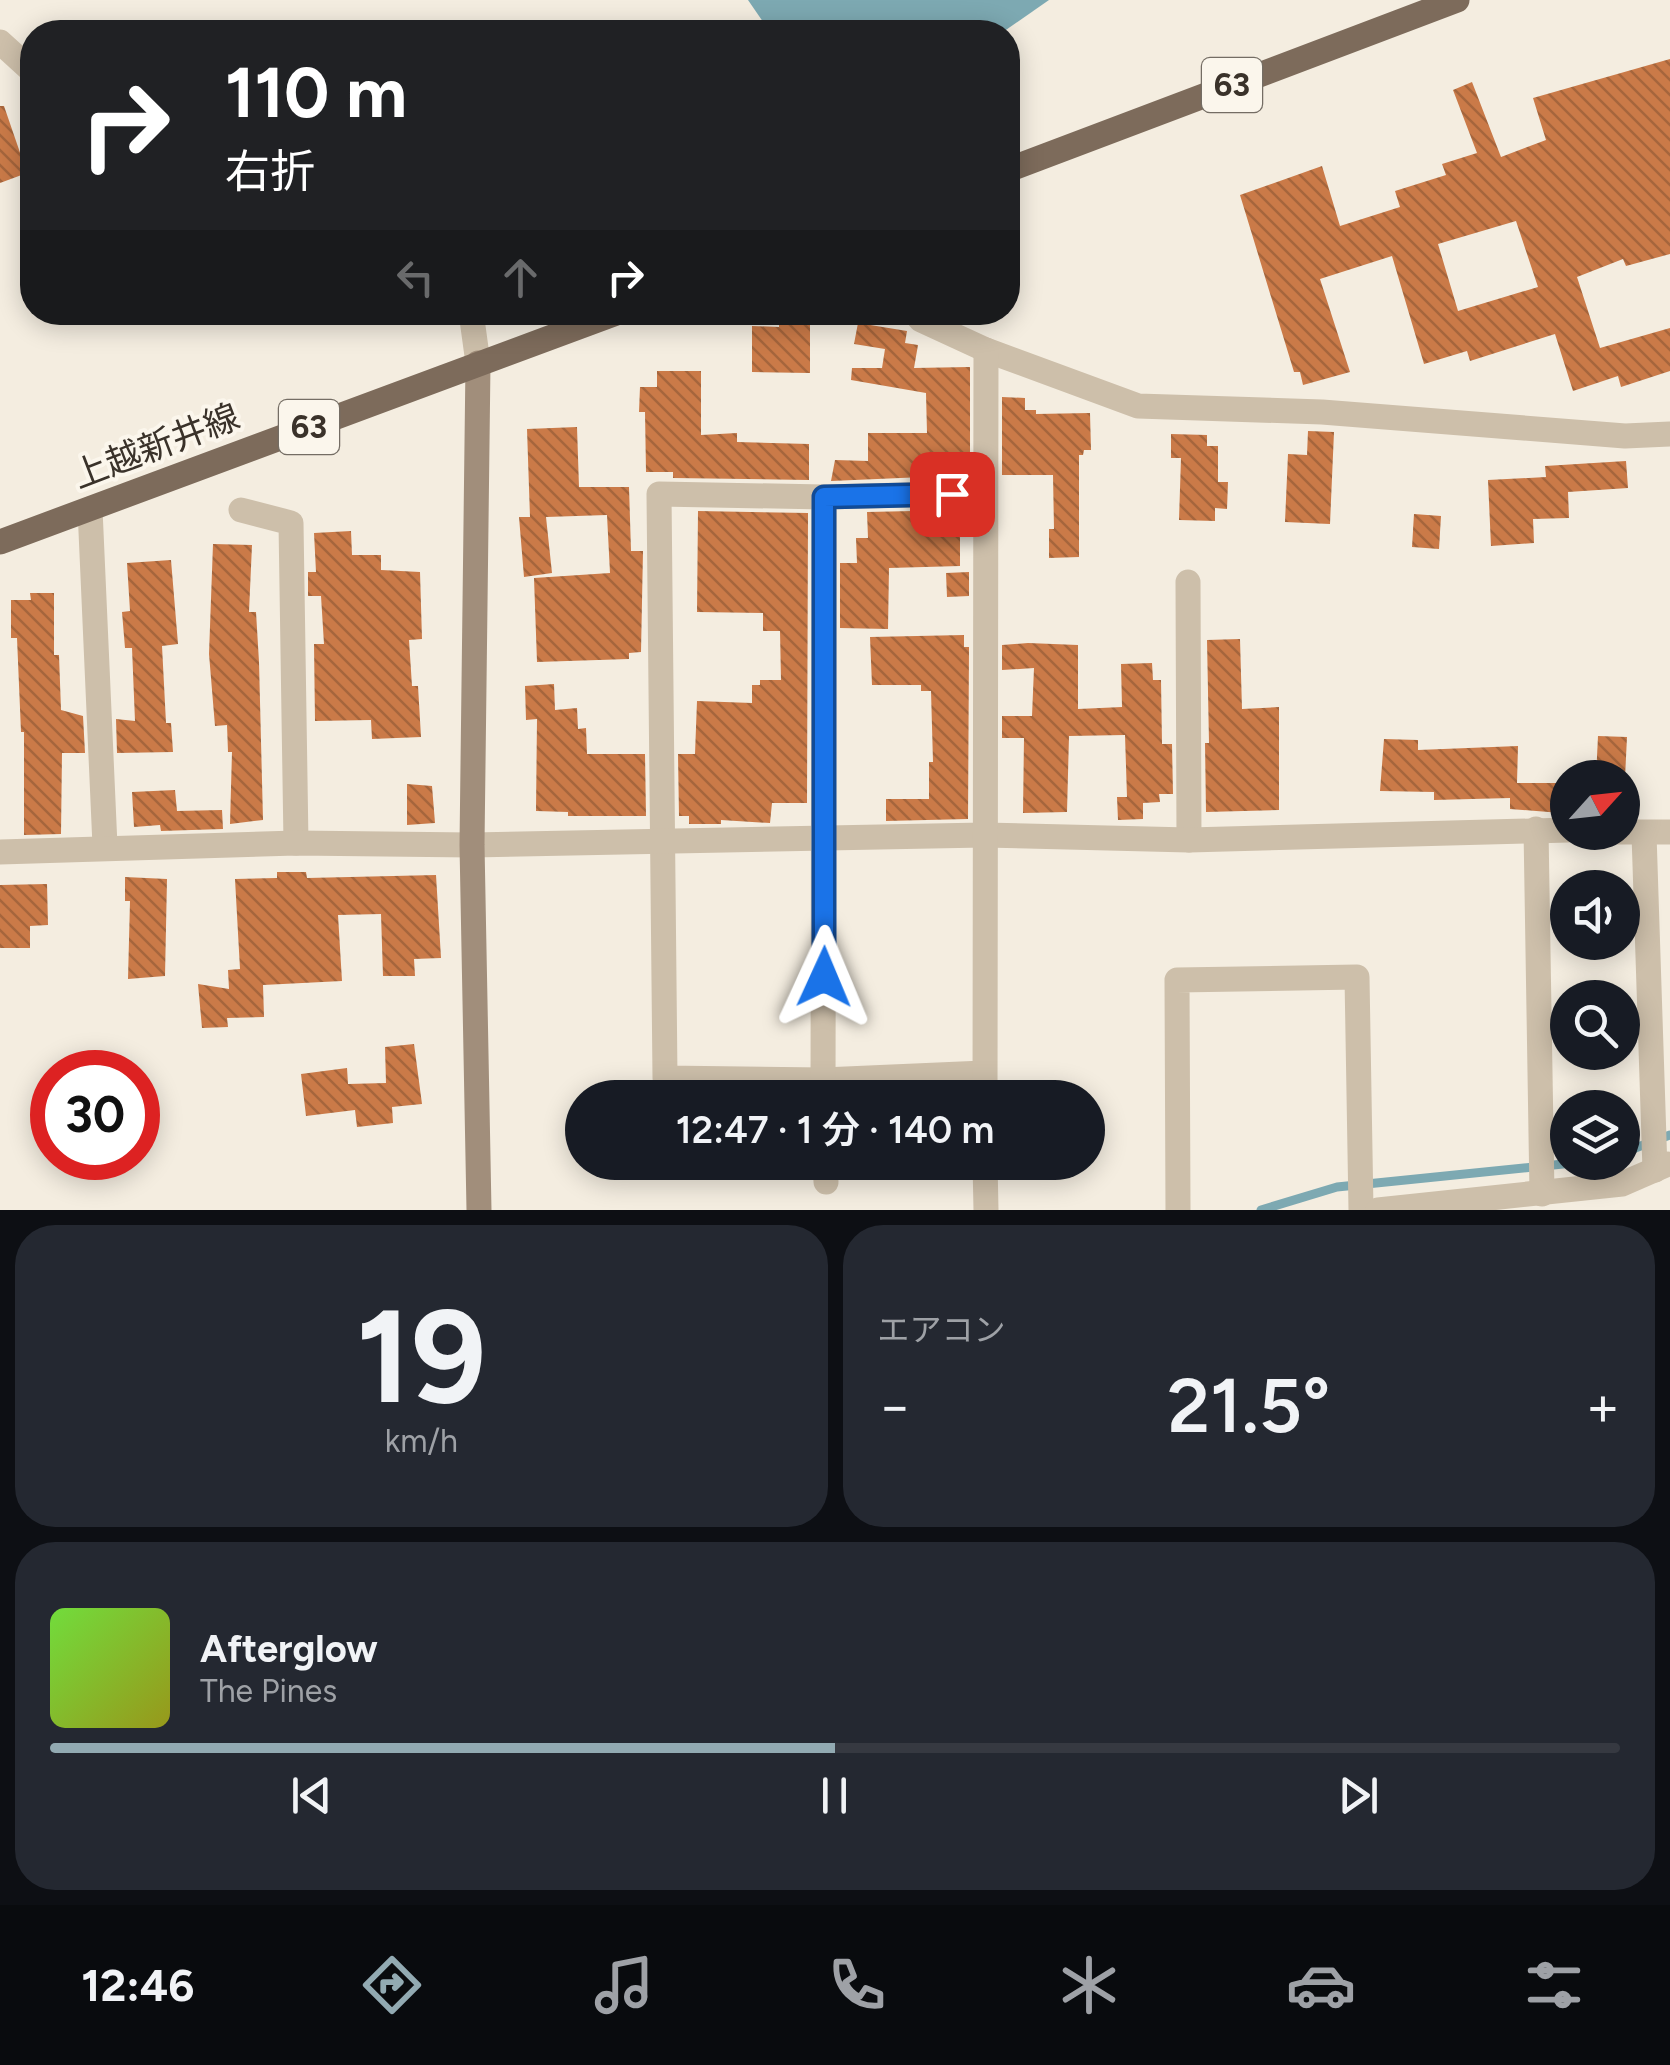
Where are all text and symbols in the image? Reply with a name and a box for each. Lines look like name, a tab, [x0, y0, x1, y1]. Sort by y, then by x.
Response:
text: 110 m	[225, 50, 407, 135]
road number: 63	[1202, 58, 1262, 112]
icon: right	[60, 60, 190, 190]
text: 右折	[225, 144, 315, 198]
icon: left	[388, 250, 443, 305]
icon: ahead	[493, 250, 548, 305]
icon: right	[598, 250, 653, 305]
street label: 上越新井線	[67, 395, 245, 497]
road number: 63	[279, 400, 339, 454]
pin	[910, 452, 995, 537]
icon: arrive	[925, 467, 980, 522]
north arrow	[1550, 760, 1640, 850]
map controls	[1550, 760, 1640, 1180]
button: sound	[1550, 870, 1640, 960]
position arrow	[772, 925, 876, 1029]
button: search	[1550, 980, 1640, 1070]
speed limit sign: 30	[30, 1050, 160, 1180]
button: layers	[1550, 1090, 1640, 1180]
text: 12:47 · 1 分 · 140 m	[676, 1107, 994, 1153]
text: 19	[356, 1279, 486, 1435]
text: エアコン	[878, 1311, 1006, 1349]
text: 21.5°	[1167, 1361, 1330, 1451]
text: −	[878, 1373, 912, 1439]
text: +	[1586, 1373, 1620, 1439]
text: km/h	[385, 1422, 458, 1460]
text: Afterglow	[200, 1626, 378, 1672]
text: The Pines	[200, 1672, 337, 1710]
icon: previous	[284, 1768, 339, 1823]
icon: pause	[807, 1768, 862, 1823]
icon: next	[1331, 1768, 1386, 1823]
icon: directions	[357, 1950, 427, 2020]
icon: music	[589, 1950, 659, 2020]
icon: phone	[822, 1950, 892, 2020]
icon: climate	[1054, 1950, 1124, 2020]
icon: car	[1286, 1950, 1356, 2020]
icon: filters	[1519, 1950, 1589, 2020]
text: 12:46	[81, 1958, 194, 2012]

